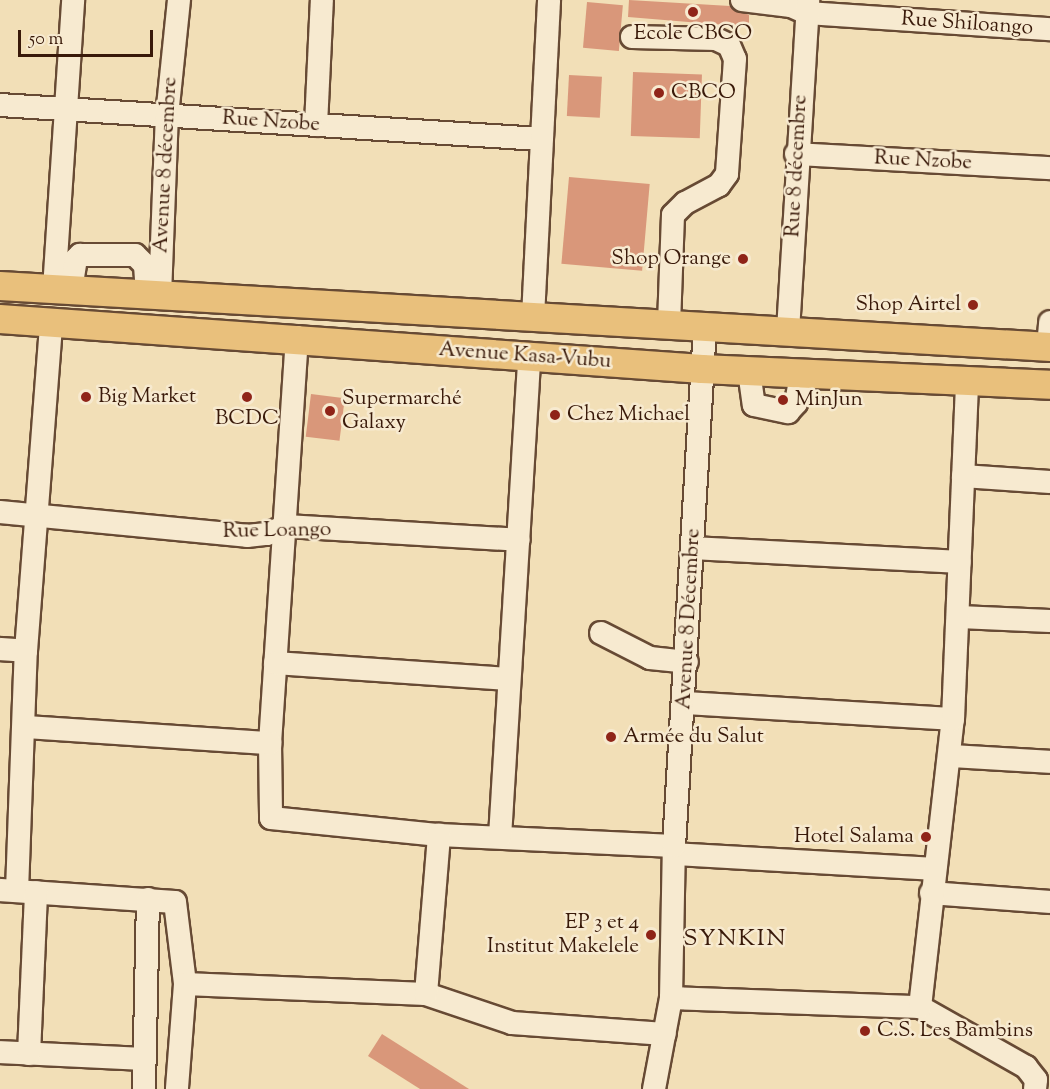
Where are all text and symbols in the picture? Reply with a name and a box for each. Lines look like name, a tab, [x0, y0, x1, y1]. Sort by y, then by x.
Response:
marker: Ecole CBCO	[686, 5, 700, 19]
street label: Rue Shiloango	[900, 7, 1034, 41]
scale bar	[21, 18, 156, 56]
place label: Ecole CBCO	[634, 21, 752, 47]
text: 50 m	[29, 27, 63, 53]
street label: Avenue 8 décembre	[149, 76, 183, 254]
place label: CBCO	[671, 80, 736, 106]
marker: CBCO	[652, 86, 666, 100]
street label: Rue 8 décembre	[781, 94, 813, 238]
street label: Rue Nzobe	[221, 106, 321, 138]
street label: Rue Nzobe	[873, 146, 973, 176]
place label: Shop Orange	[611, 246, 731, 272]
marker: Shop Orange	[736, 252, 750, 266]
place label: Shop Airtel	[855, 292, 961, 318]
marker: Shop Airtel	[966, 298, 980, 312]
street label: Avenue Kasa-Vubu	[438, 337, 612, 375]
place label: Big Market	[98, 384, 196, 410]
place label: Supermarché Galaxy	[342, 386, 462, 436]
place label: MinJun	[795, 387, 863, 413]
marker: Big Market	[79, 390, 93, 404]
marker: BCDC	[240, 390, 254, 404]
marker: MinJun	[776, 393, 790, 407]
place label: Chez Michael	[567, 402, 690, 428]
marker: Supermarché Galaxy	[323, 404, 337, 418]
place label: BCDC	[215, 406, 279, 432]
marker: Chez Michael	[548, 408, 562, 422]
street label: Rue Loango	[223, 517, 331, 545]
street label: Avenue 8 Décembre	[672, 528, 706, 710]
place label: Armée du Salut	[623, 724, 764, 750]
marker: Armée du Salut	[604, 730, 618, 744]
place label: Hotel Salama	[794, 824, 914, 850]
marker: Hotel Salama	[919, 830, 933, 844]
place label: EP 3 et 4 Institut Makelele	[487, 910, 639, 960]
district label: SYNKIN	[683, 926, 787, 954]
marker: EP 3 et 4 Institut Makelele	[644, 928, 658, 942]
place label: C.S. Les Bambins	[877, 1018, 1033, 1044]
marker: C.S. Les Bambins	[858, 1024, 872, 1038]

